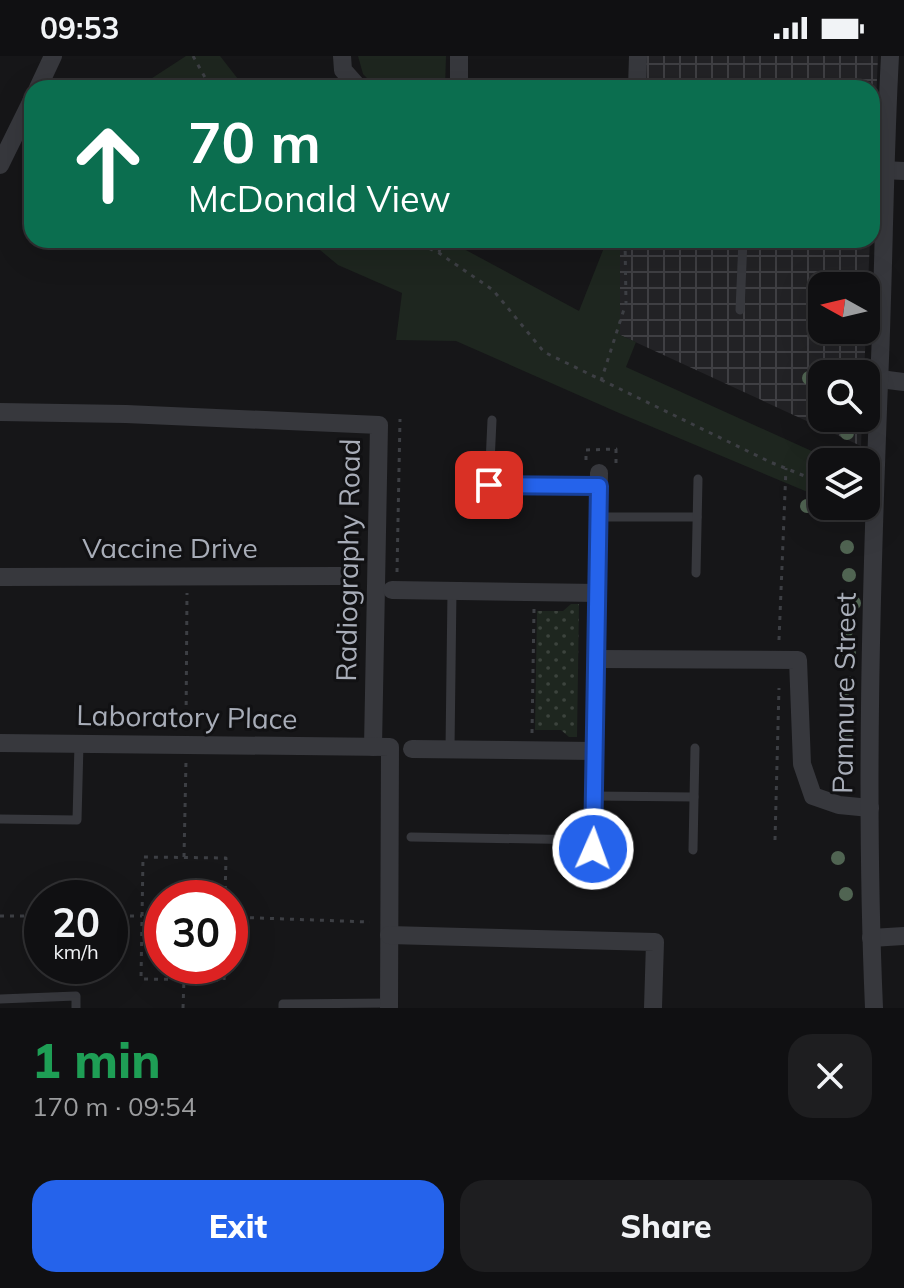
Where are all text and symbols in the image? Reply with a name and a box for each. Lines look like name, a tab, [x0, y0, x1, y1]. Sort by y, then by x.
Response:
text: 09:53	[40, 9, 119, 47]
text: 70 m	[188, 107, 321, 177]
icon: ahead	[56, 112, 160, 216]
text: McDonald View	[188, 176, 451, 221]
north arrow	[808, 272, 880, 344]
map controls	[808, 272, 880, 520]
button: search	[808, 360, 880, 432]
street label: Radiography Road	[328, 438, 367, 682]
button: layers	[808, 448, 880, 520]
pin	[455, 451, 523, 519]
icon: arrive	[467, 463, 511, 507]
street label: Vaccine Drive	[82, 530, 258, 565]
street label: Panmure Street	[824, 592, 863, 794]
street label: Laboratory Place	[76, 697, 298, 736]
position arrow	[551, 807, 635, 891]
speed limit sign: 30	[144, 880, 248, 984]
text: 20	[52, 897, 100, 947]
text: km/h	[53, 939, 99, 964]
text: 1 min	[32, 1030, 161, 1090]
button: close	[788, 1034, 872, 1118]
text: 170 m · 09:54	[32, 1090, 196, 1123]
button: Exit	[32, 1180, 444, 1272]
button: Share	[460, 1180, 872, 1272]

